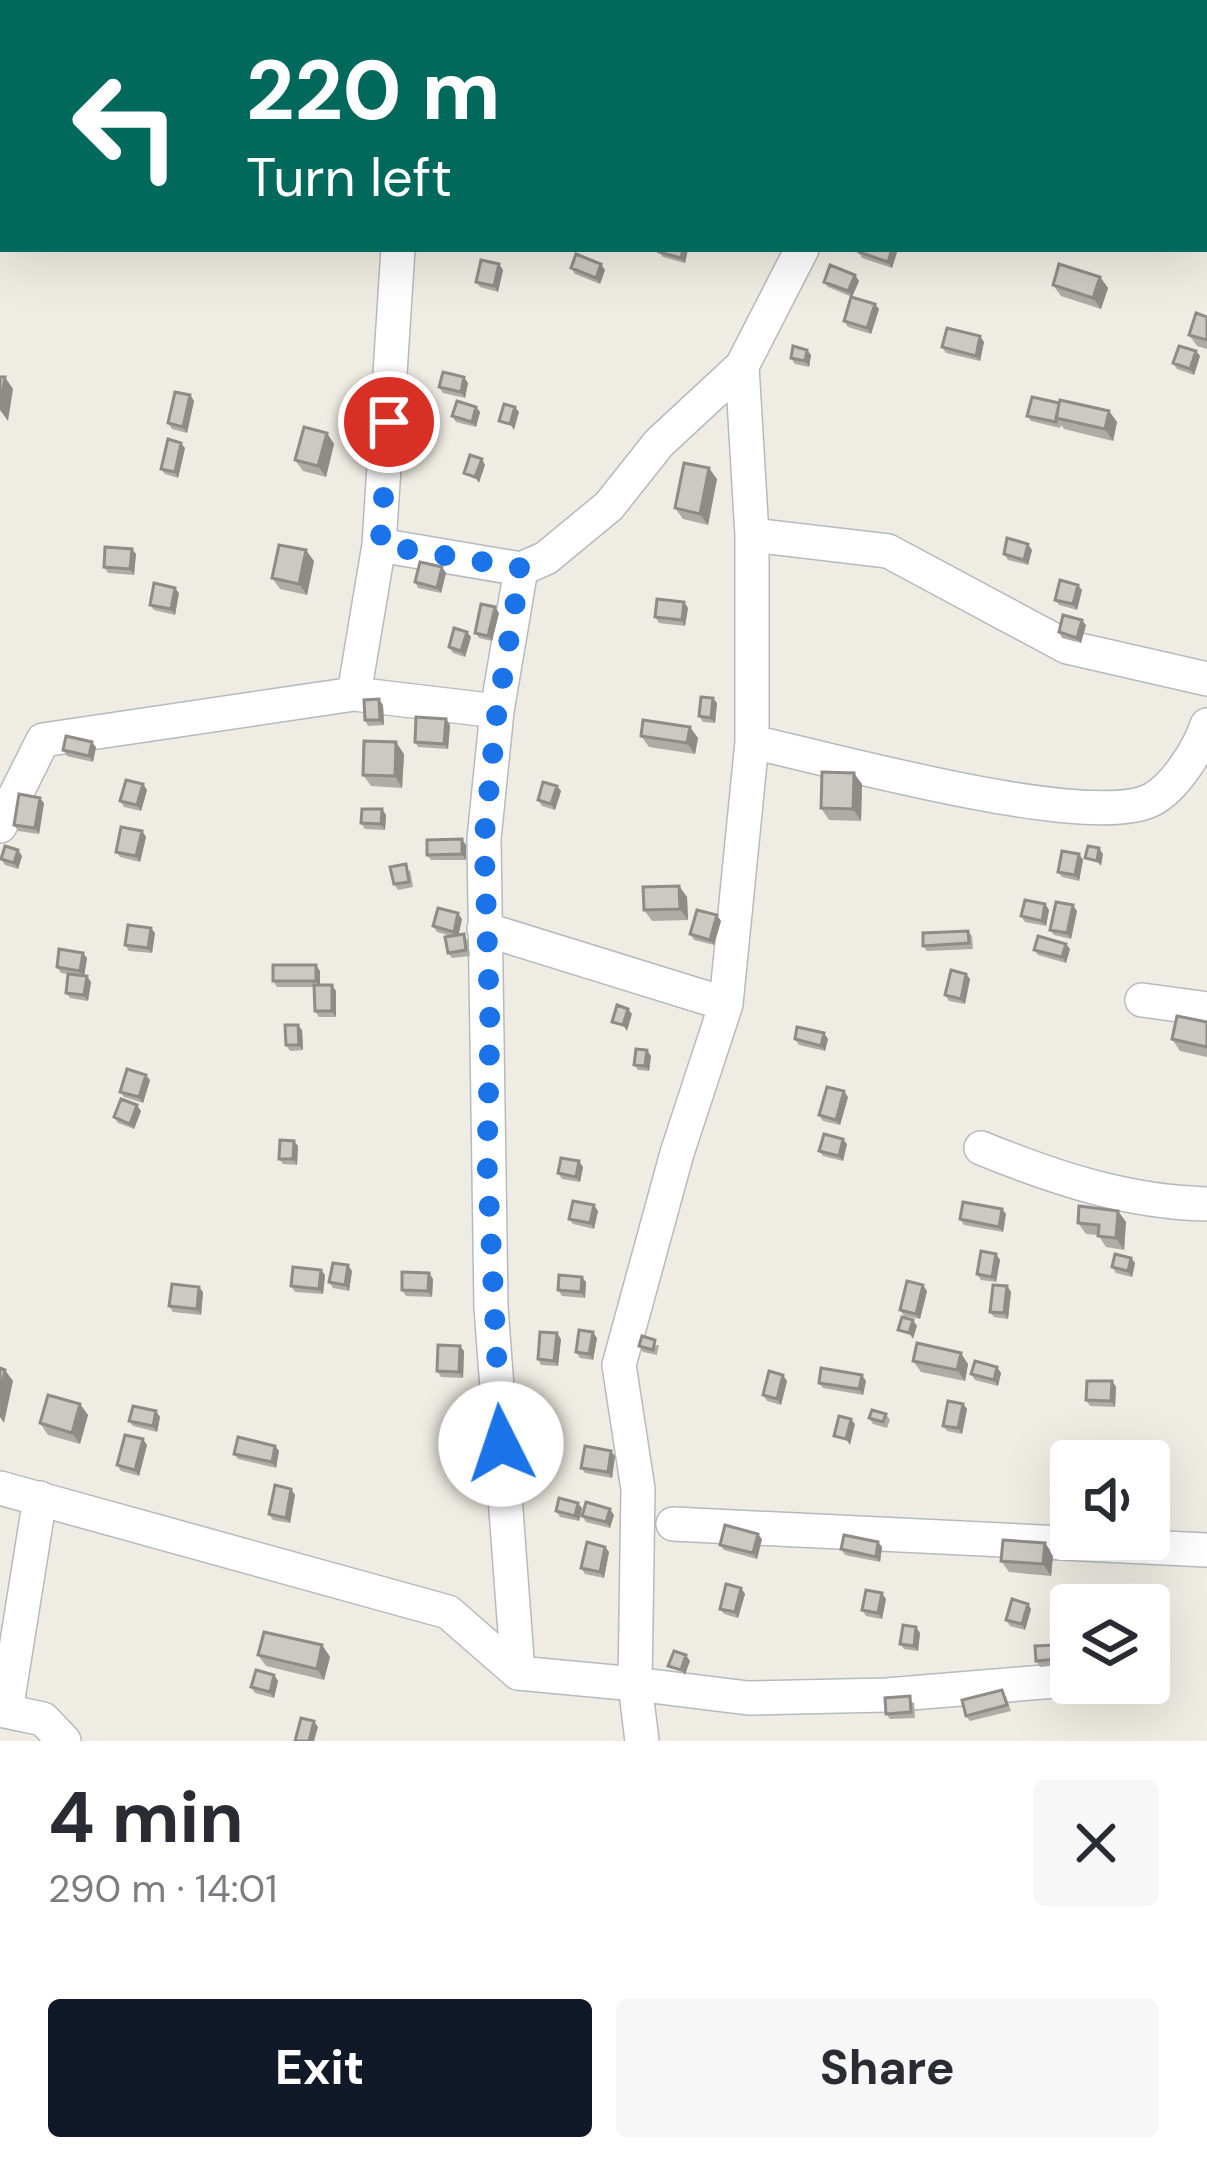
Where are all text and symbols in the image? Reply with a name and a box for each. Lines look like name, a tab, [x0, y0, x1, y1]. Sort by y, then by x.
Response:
text: 220 m	[246, 36, 501, 145]
icon: left	[48, 48, 204, 204]
text: Turn left	[246, 142, 452, 213]
pin	[338, 371, 440, 473]
icon: arrive	[356, 389, 422, 455]
position arrow	[438, 1381, 564, 1507]
map controls	[1050, 1440, 1170, 1704]
button: sound	[1050, 1440, 1170, 1560]
button: layers	[1050, 1584, 1170, 1704]
text: 4 min	[48, 1771, 244, 1864]
button: close	[1033, 1780, 1159, 1906]
text: 290 m · 14:01	[48, 1863, 277, 1914]
button: Exit	[48, 1999, 592, 2137]
button: Share	[616, 1999, 1159, 2137]

